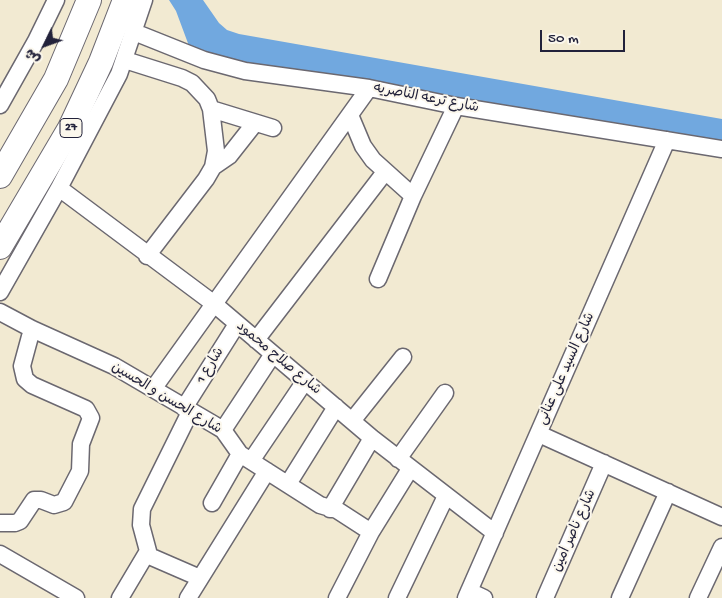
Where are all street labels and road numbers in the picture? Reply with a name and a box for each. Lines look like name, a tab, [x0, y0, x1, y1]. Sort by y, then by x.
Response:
street label: شارع ترعه الناصريه	[372, 81, 480, 117]
road number: 27	[60, 119, 82, 138]
street label: شارع السيد على عنانى	[535, 310, 599, 428]
street label: شارع صلاح محمود	[232, 319, 324, 399]
street label: شارع 1	[193, 345, 229, 387]
street label: شارع الحسن و الحسين	[108, 359, 224, 439]
street label: شارع ناصر امين	[549, 487, 601, 575]

